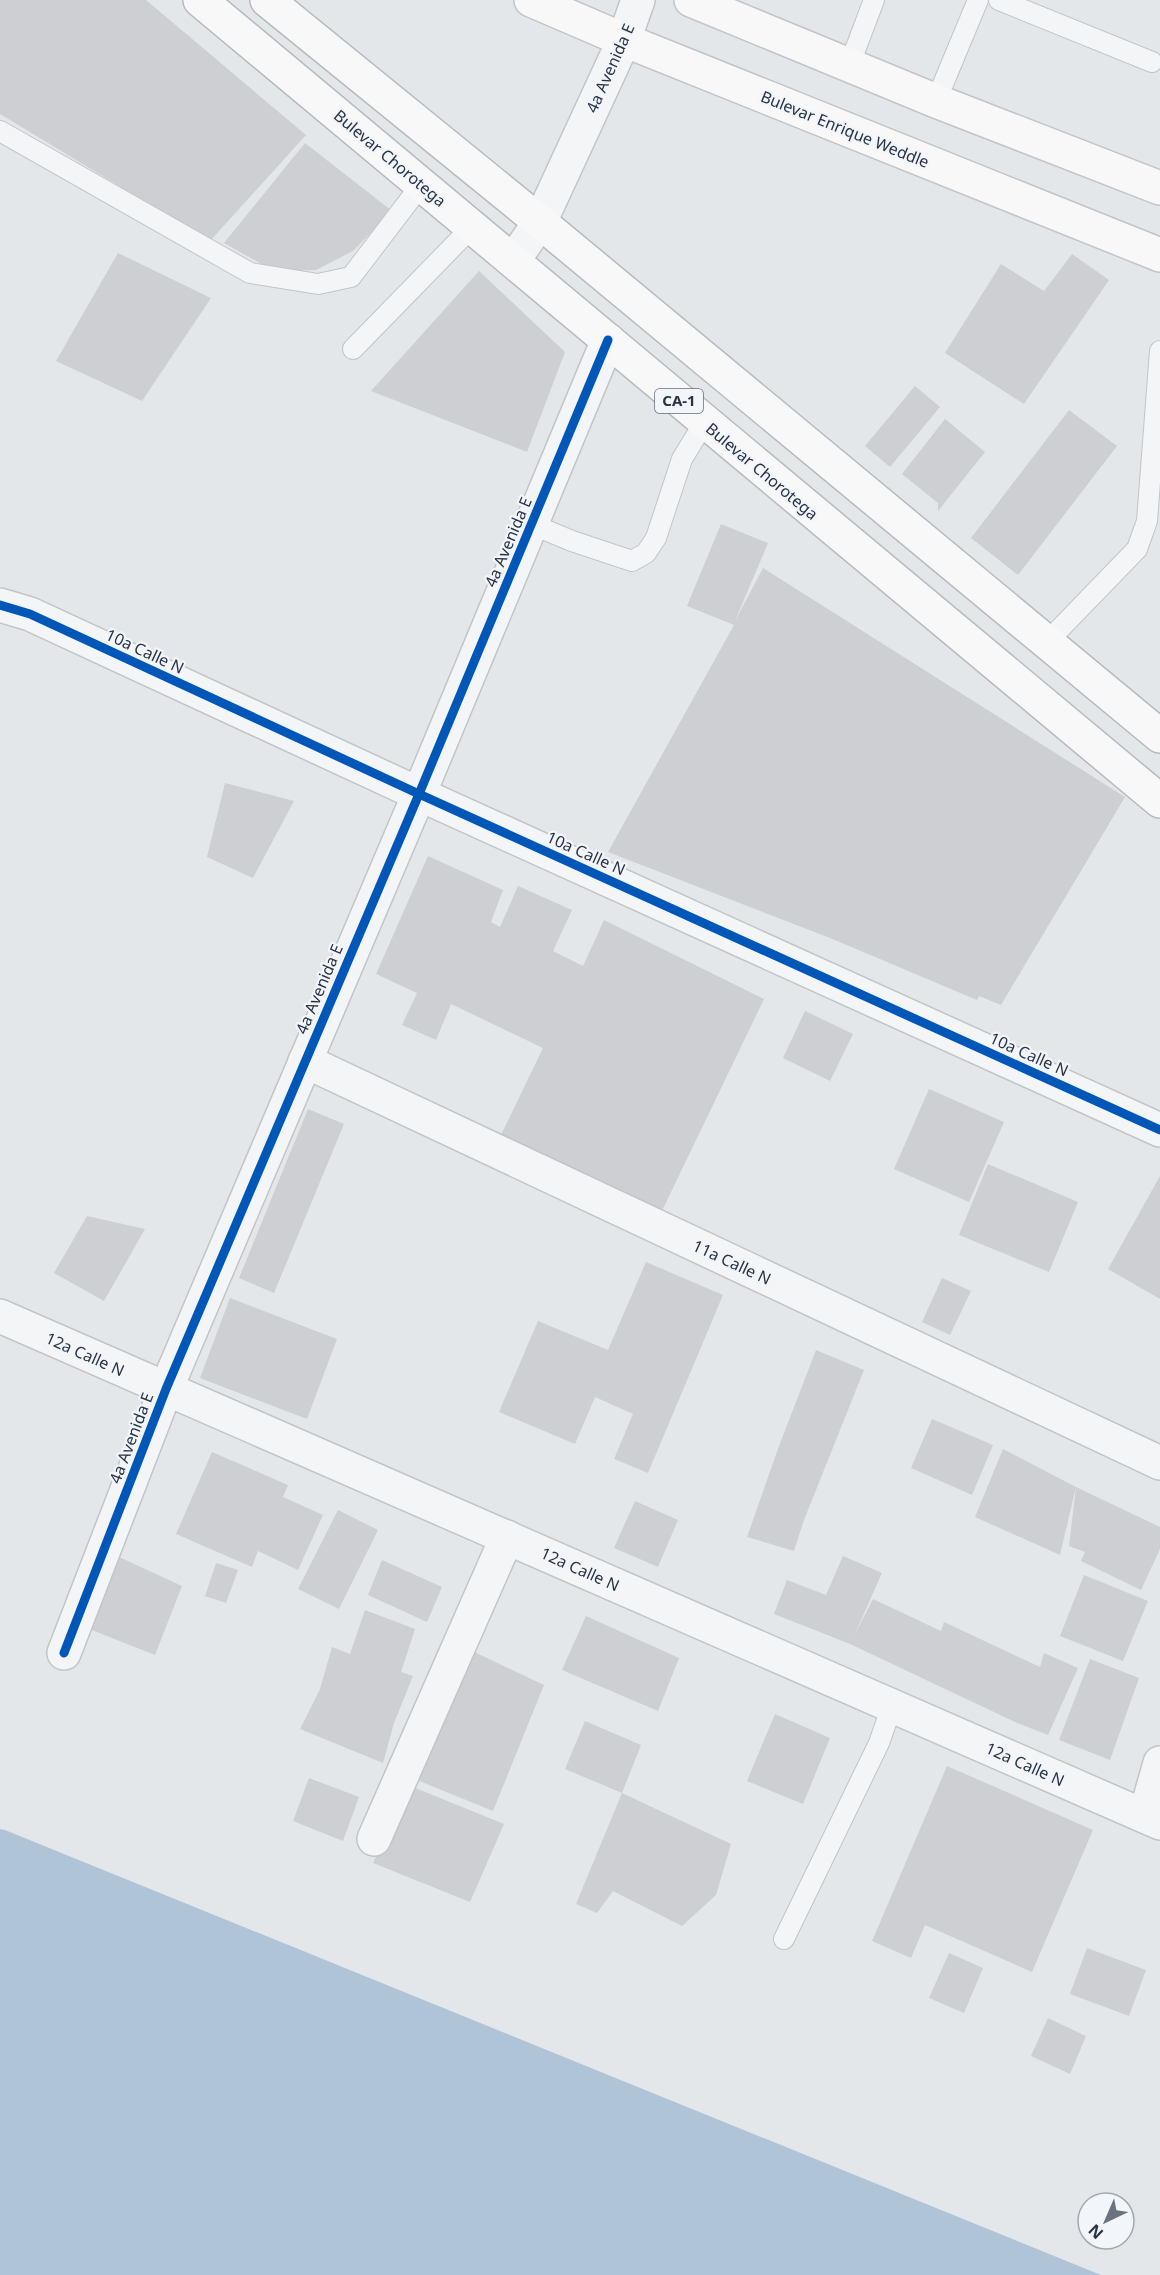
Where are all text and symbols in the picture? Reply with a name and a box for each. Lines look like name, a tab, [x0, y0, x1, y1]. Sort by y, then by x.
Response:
street label: 4a Avenida E	[581, 20, 639, 116]
street label: Bulevar Enrique Weddle	[758, 85, 932, 173]
street label: Bulevar Chorotega	[329, 104, 451, 212]
road number: CA-1	[655, 389, 703, 413]
street label: Bulevar Chorotega	[701, 417, 823, 525]
street label: 4a Avenida E	[479, 494, 537, 590]
street label: 10a Calle N	[102, 623, 188, 679]
street label: 10a Calle N	[543, 826, 629, 880]
street label: 4a Avenida E	[290, 941, 348, 1037]
street label: 10a Calle N	[986, 1027, 1072, 1081]
street label: 11a Calle N	[689, 1234, 775, 1290]
street label: 12a Calle N	[42, 1327, 128, 1381]
street label: 4a Avenida E	[104, 1389, 158, 1487]
street label: 12a Calle N	[537, 1542, 623, 1596]
street label: 12a Calle N	[982, 1737, 1068, 1791]
north arrow	[1076, 2191, 1136, 2251]
text: N	[1083, 2219, 1108, 2244]

